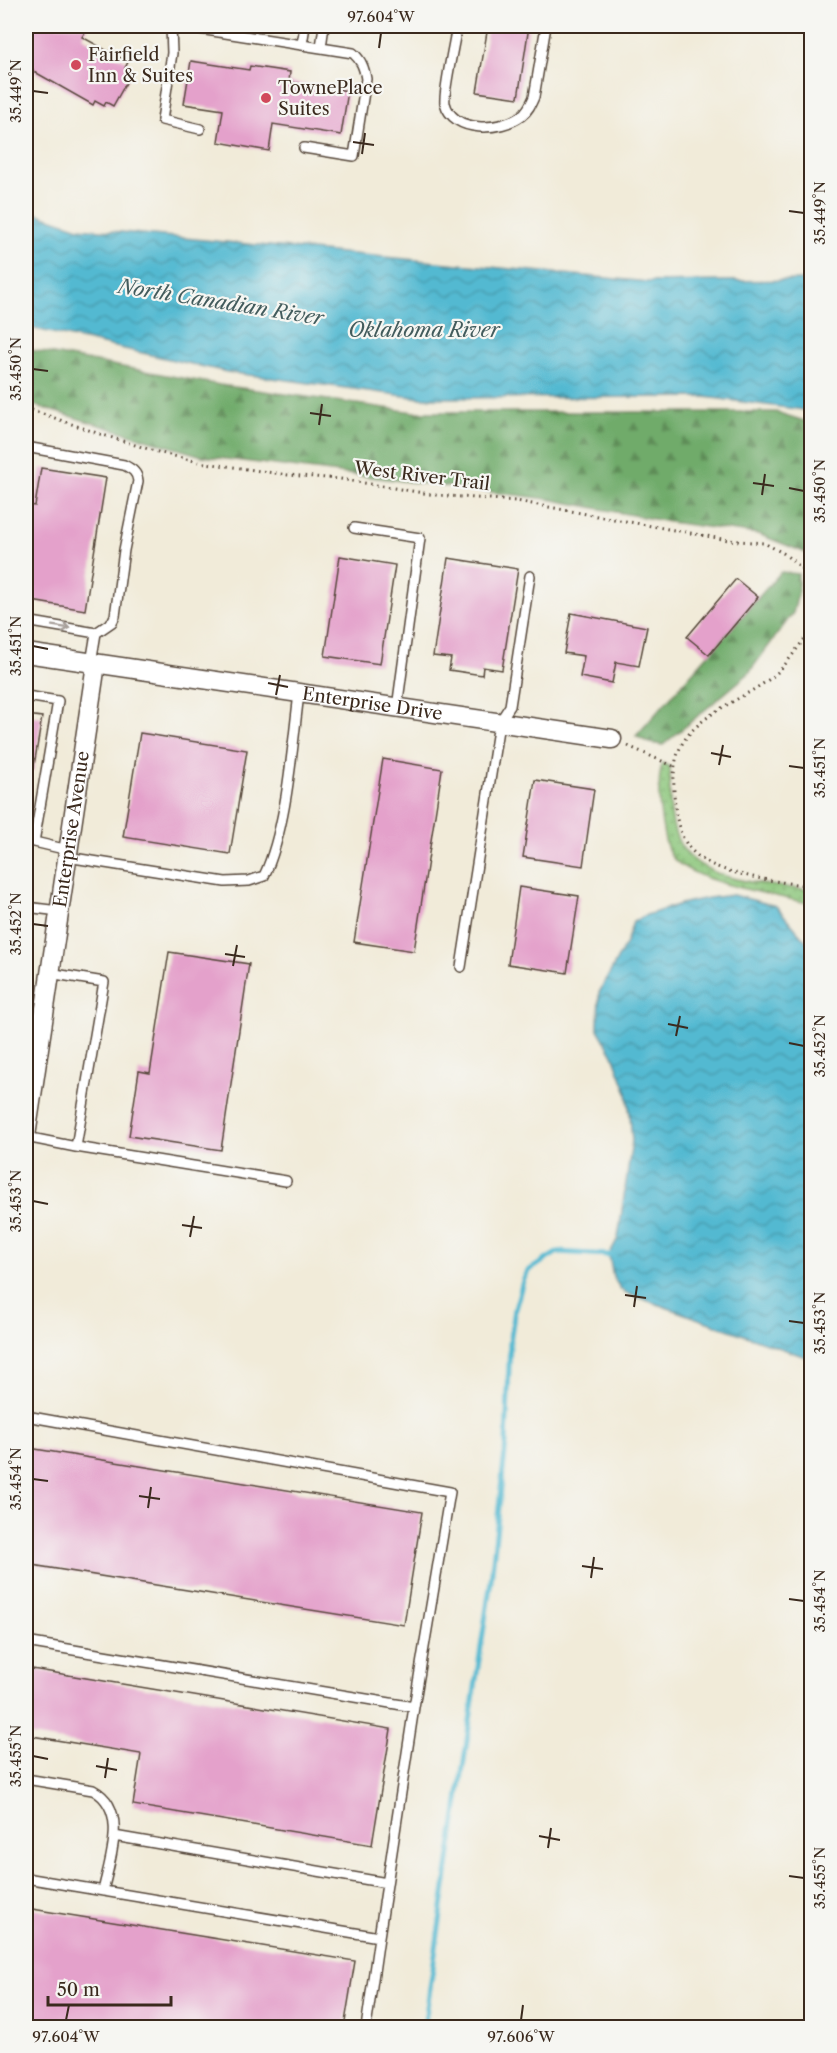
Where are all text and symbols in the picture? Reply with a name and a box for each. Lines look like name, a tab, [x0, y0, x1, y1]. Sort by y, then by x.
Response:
text: 97.604°W	[347, 7, 415, 26]
place label: Fairfield Inn & Suites	[88, 44, 193, 87]
marker: Fairfield Inn & Suites	[69, 58, 83, 72]
text: 35.449°N	[6, 59, 25, 123]
place label: TownePlace Suites	[278, 77, 383, 120]
marker: TownePlace Suites	[259, 91, 273, 105]
text: 35.449°N	[810, 181, 829, 245]
water label: North Canadian River	[114, 274, 327, 330]
water label: Oklahoma River	[348, 318, 501, 342]
text: 35.450°N	[6, 337, 25, 401]
street label: West River Trail	[352, 457, 491, 495]
text: 35.450°N	[810, 459, 829, 523]
text: 35.451°N	[6, 616, 25, 676]
one-way arrow	[50, 622, 70, 633]
street label: Enterprise Drive	[301, 683, 444, 725]
text: 35.451°N	[810, 738, 829, 798]
street label: Enterprise Avenue	[49, 750, 94, 909]
text: 35.452°N	[6, 892, 25, 956]
text: 35.452°N	[810, 1014, 829, 1078]
text: 35.453°N	[6, 1170, 25, 1232]
text: 35.453°N	[810, 1292, 829, 1354]
text: 35.454°N	[6, 1447, 25, 1511]
text: 35.454°N	[810, 1569, 829, 1633]
text: 35.455°N	[6, 1725, 25, 1787]
text: 35.455°N	[810, 1847, 829, 1909]
scale bar	[48, 1969, 171, 2007]
text: 50 m	[57, 1979, 100, 2001]
text: 97.604°W	[32, 2027, 100, 2046]
text: 97.606°W	[487, 2027, 555, 2046]

